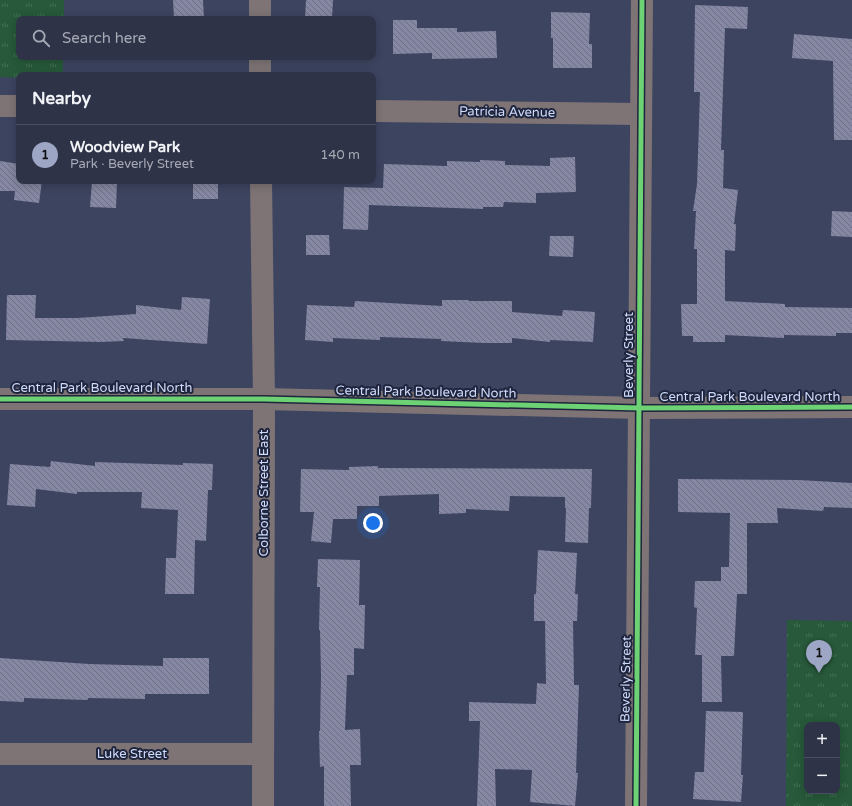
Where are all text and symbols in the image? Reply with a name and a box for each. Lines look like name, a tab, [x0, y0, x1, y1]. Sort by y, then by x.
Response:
search box	[16, 16, 376, 60]
icon: search	[30, 27, 52, 49]
text: Search here	[62, 29, 146, 47]
text: Nearby	[32, 88, 91, 109]
street label: Patricia Avenue	[459, 103, 555, 121]
text: Woodview Park	[70, 138, 180, 156]
text: 1	[41, 147, 49, 163]
text: 140 m	[320, 147, 360, 163]
text: Park · Beverly Street	[70, 156, 194, 172]
street label: Beverly Street	[621, 312, 637, 398]
street label: Central Park Boulevard North	[12, 380, 192, 396]
street label: Central Park Boulevard North	[335, 382, 517, 402]
street label: Central Park Boulevard North	[660, 389, 840, 405]
street label: Colborne Street East	[256, 430, 272, 556]
your location	[363, 513, 383, 533]
street label: Beverly Street	[617, 636, 635, 722]
pin: 1	[806, 640, 832, 673]
map controls	[804, 722, 840, 794]
button: +	[804, 722, 840, 758]
street label: Luke Street	[97, 746, 167, 762]
button: −	[804, 758, 840, 794]

